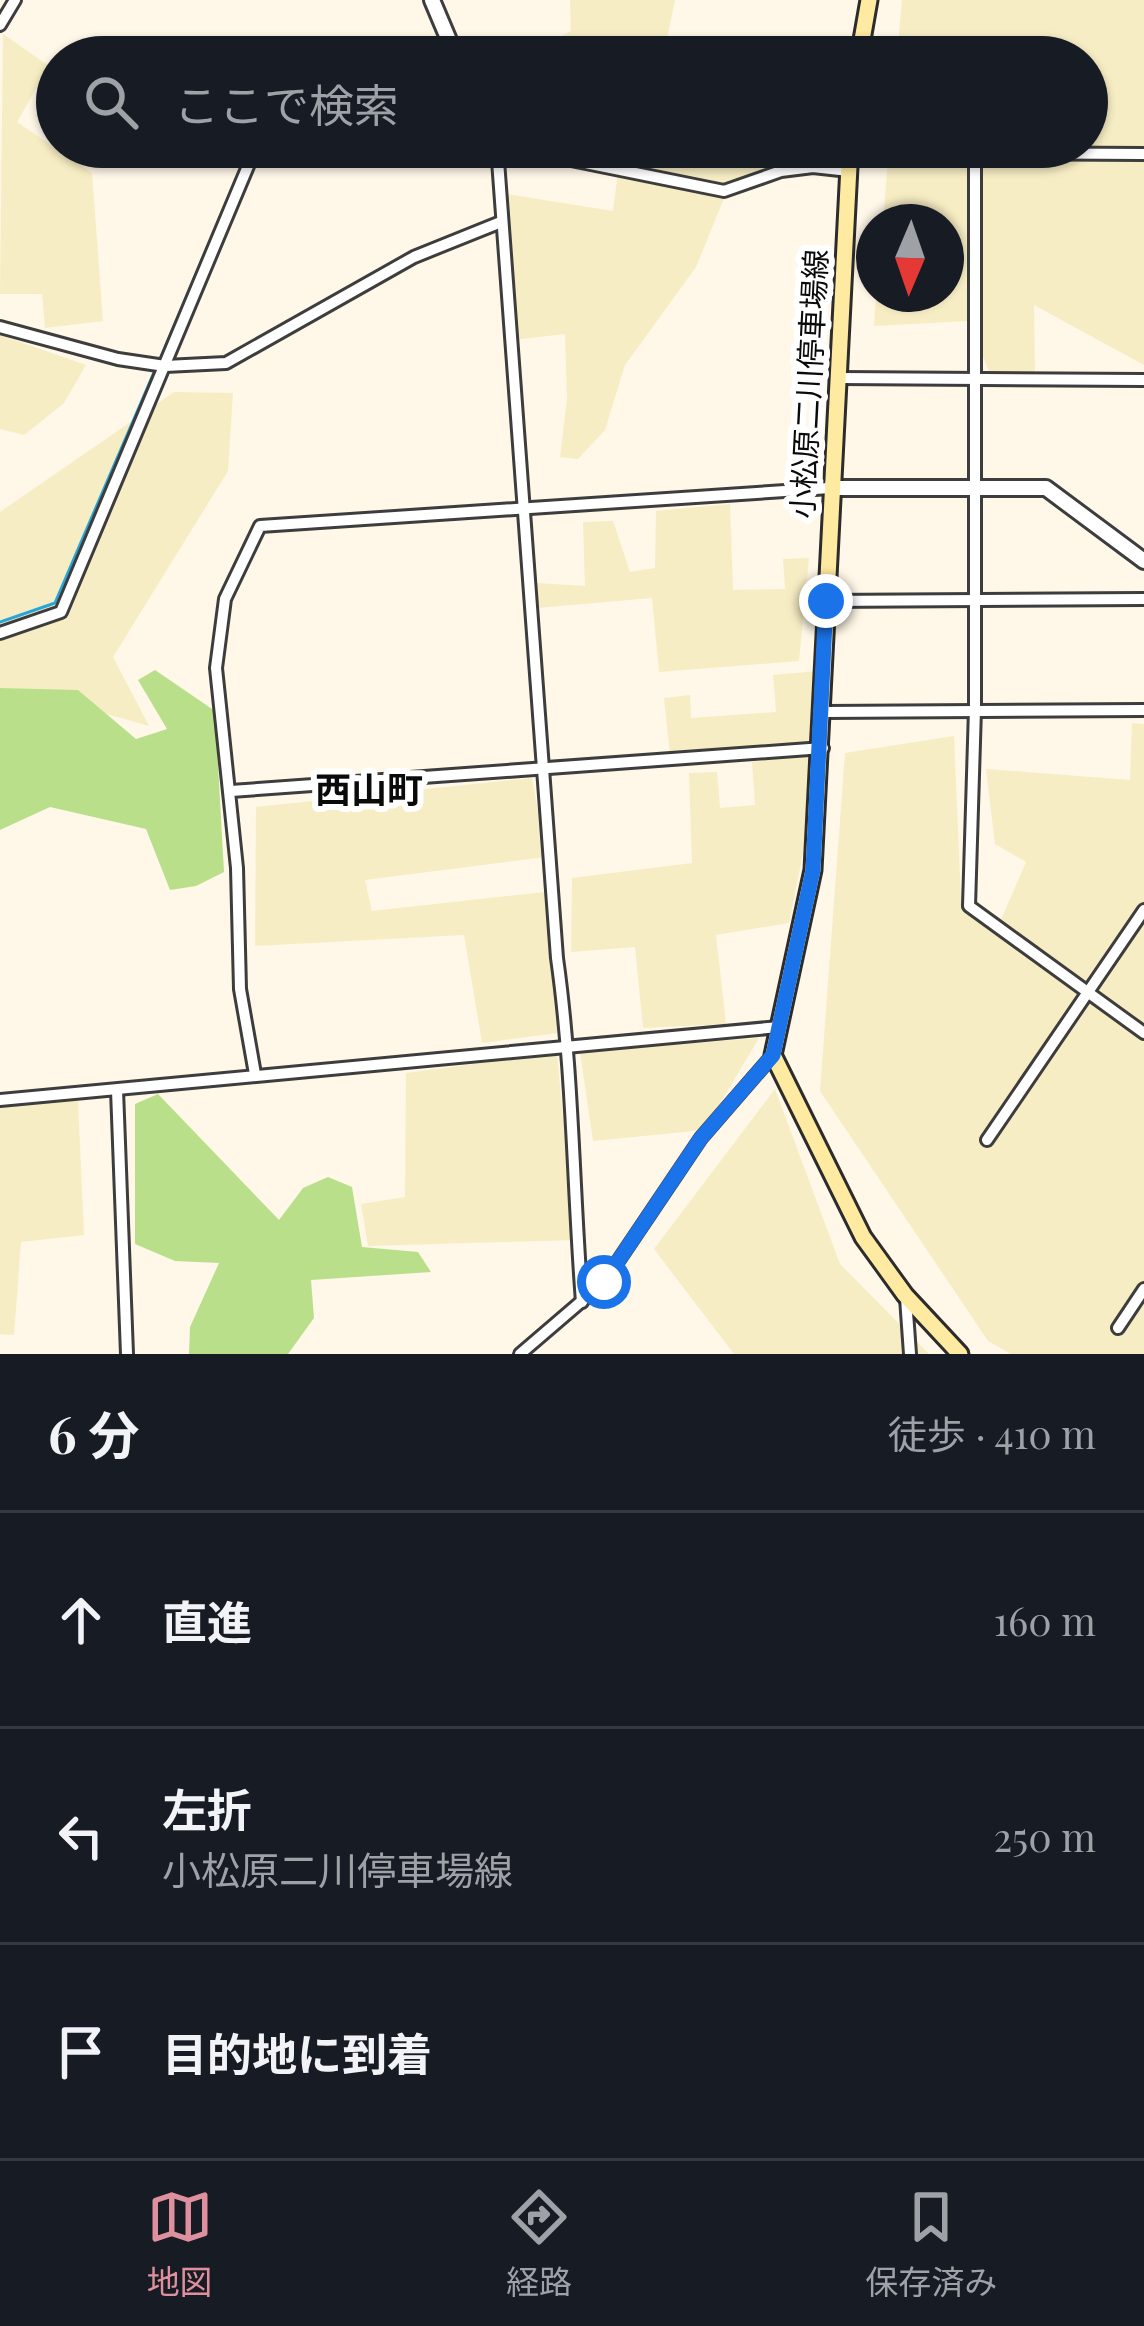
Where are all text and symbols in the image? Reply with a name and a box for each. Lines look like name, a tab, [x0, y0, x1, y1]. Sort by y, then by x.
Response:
search box	[36, 36, 1108, 168]
icon: search	[78, 69, 144, 135]
text: ここで検索	[174, 73, 399, 133]
north arrow	[856, 204, 964, 312]
street label: 小松原二川停車場線	[781, 248, 835, 520]
route end	[799, 574, 853, 628]
district label: 西山町	[315, 764, 423, 812]
route start	[577, 1255, 631, 1309]
text: 6 分	[48, 1399, 140, 1467]
text: 徒歩 · 410 m	[888, 1407, 1096, 1459]
icon: ahead	[48, 1587, 114, 1653]
text: 直進	[162, 1590, 252, 1650]
text: 160 m	[994, 1594, 1096, 1646]
text: 左折	[162, 1778, 252, 1838]
icon: left	[48, 1803, 114, 1869]
text: 250 m	[993, 1810, 1096, 1862]
text: 小松原二川停車場線	[162, 1843, 513, 1895]
icon: arrive	[48, 2019, 114, 2085]
text: 目的地に到着	[162, 2022, 432, 2082]
tab: 地図	[147, 2184, 213, 2304]
tab: 経路	[506, 2184, 572, 2304]
tab: 保存済み	[865, 2184, 997, 2304]

